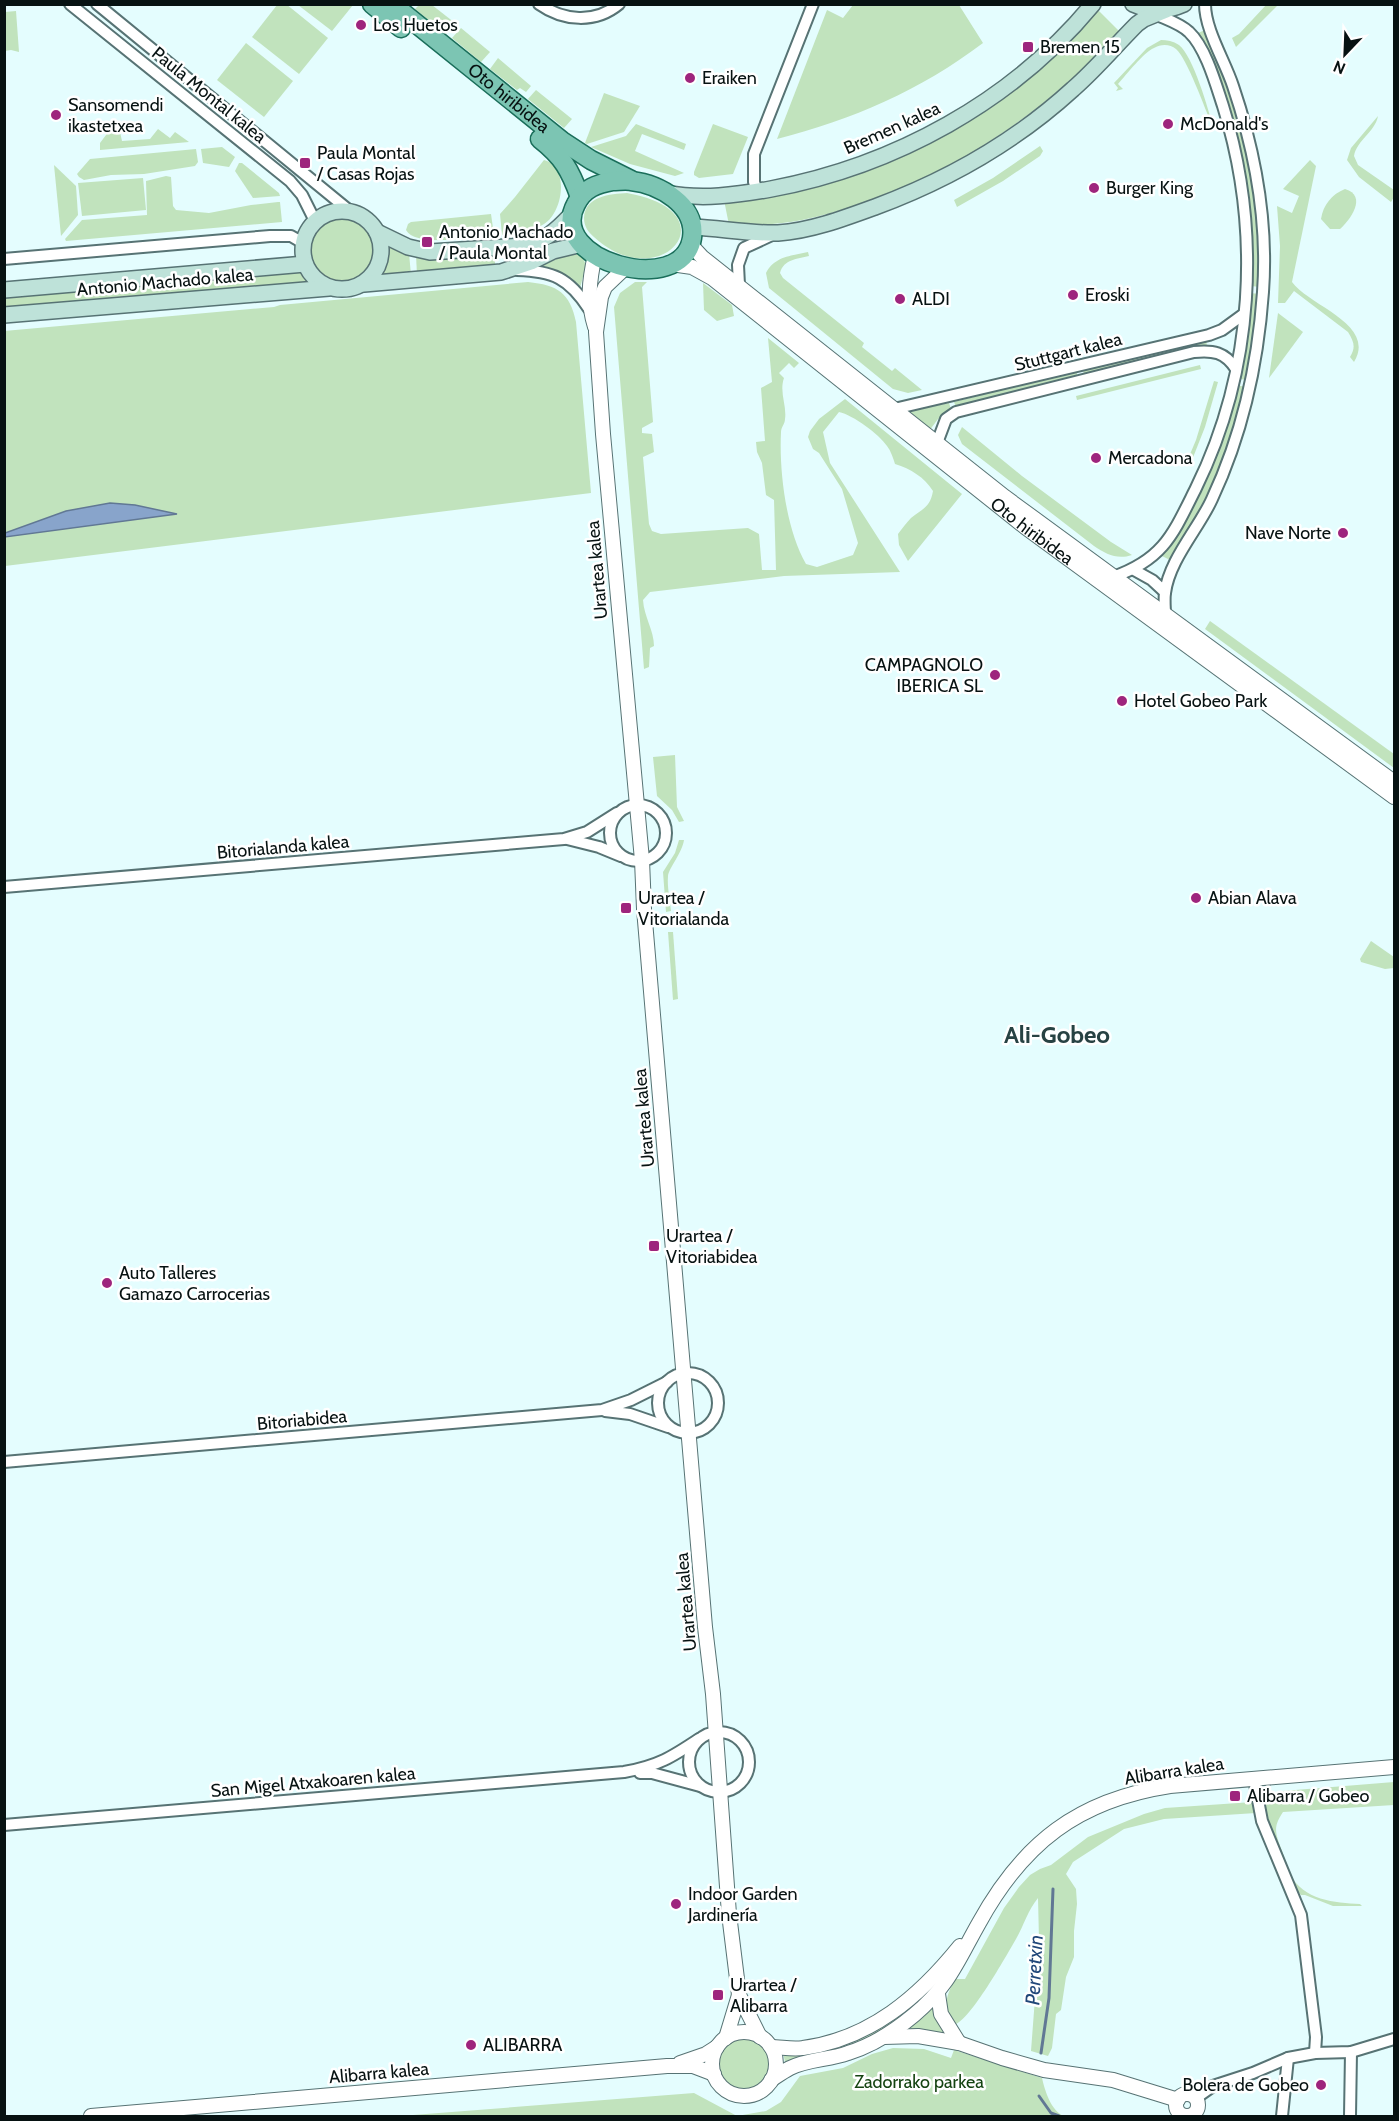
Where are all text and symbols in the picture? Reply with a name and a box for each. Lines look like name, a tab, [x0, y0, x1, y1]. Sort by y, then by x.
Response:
place label: Los Huetos	[373, 14, 458, 36]
marker: Los Huetos	[354, 18, 368, 32]
north arrow	[1315, 24, 1375, 84]
place label: Bremen 15	[1040, 36, 1120, 58]
marker: Bremen 15	[1021, 40, 1035, 54]
street label: Paula Montal kalea	[147, 42, 271, 148]
text: N	[1330, 56, 1348, 78]
street label: Oto hiribidea	[463, 59, 554, 138]
place label: Eraiken	[702, 67, 757, 89]
marker: Eraiken	[683, 71, 697, 85]
place label: Sansomendi ikastetxea	[68, 94, 163, 137]
street label: Bremen kalea	[840, 97, 944, 159]
marker: Sansomendi ikastetxea	[49, 108, 63, 122]
place label: McDonald's	[1180, 113, 1268, 135]
marker: McDonald's	[1161, 117, 1175, 131]
place label: Paula Montal / Casas Rojas	[316, 142, 416, 185]
marker: Paula Montal / Casas Rojas	[298, 156, 312, 170]
place label: Burger King	[1106, 177, 1194, 199]
marker: Burger King	[1087, 181, 1101, 195]
place label: Antonio Machado / Paula Montal	[438, 221, 573, 264]
marker: Antonio Machado / Paula Montal	[420, 235, 434, 249]
street label: Antonio Machado kalea	[76, 263, 254, 301]
place label: Eroski	[1085, 284, 1130, 306]
place label: ALDI	[912, 288, 950, 310]
marker: Eroski	[1066, 288, 1080, 302]
marker: ALDI	[893, 292, 907, 306]
street label: Stuttgart kalea	[1012, 328, 1124, 376]
place label: Mercadona	[1108, 447, 1193, 469]
marker: Mercadona	[1089, 451, 1103, 465]
street label: Oto hiribidea	[986, 493, 1078, 570]
street label: Urartea kalea	[582, 519, 612, 620]
place label: Nave Norte	[1245, 522, 1331, 544]
marker: Nave Norte	[1336, 526, 1350, 540]
place label: CAMPAGNOLO IBERICA SL	[865, 654, 983, 697]
marker: CAMPAGNOLO IBERICA SL	[988, 668, 1002, 682]
place label: Hotel Gobeo Park	[1134, 690, 1268, 712]
marker: Hotel Gobeo Park	[1115, 694, 1129, 708]
street label: Bitorialanda kalea	[216, 830, 350, 864]
place label: Urartea / Vitorialanda	[638, 887, 730, 930]
place label: Abian Alava	[1208, 887, 1297, 909]
marker: Abian Alava	[1189, 891, 1203, 905]
marker: Urartea / Vitorialanda	[619, 901, 633, 915]
district label: Ali-Gobeo	[1004, 1020, 1110, 1049]
street label: Urartea kalea	[629, 1067, 659, 1168]
place label: Urartea / Vitoriabidea	[666, 1225, 758, 1268]
marker: Urartea / Vitoriabidea	[647, 1239, 661, 1253]
place label: Auto Talleres Gamazo Carrocerias	[119, 1262, 270, 1305]
marker: Auto Talleres Gamazo Carrocerias	[100, 1276, 114, 1290]
street label: Bitoriabidea	[256, 1405, 348, 1435]
street label: Urartea kalea	[671, 1551, 701, 1652]
street label: Alibarra kalea	[1123, 1752, 1226, 1790]
street label: San Migel Atxakoaren kalea	[210, 1762, 417, 1802]
place label: Alibarra / Gobeo	[1247, 1785, 1370, 1807]
marker: Alibarra / Gobeo	[1228, 1789, 1242, 1803]
place label: Indoor Garden Jardinería	[687, 1883, 797, 1926]
marker: Indoor Garden Jardinería	[669, 1897, 683, 1911]
water label: Perretxin	[1020, 1934, 1048, 2006]
place label: Urartea / Alibarra	[730, 1974, 798, 2017]
marker: Urartea / Alibarra	[711, 1988, 725, 2002]
place label: ALIBARRA	[483, 2034, 562, 2056]
marker: ALIBARRA	[464, 2038, 478, 2052]
street label: Alibarra kalea	[328, 2058, 430, 2088]
park label: Zadorrako parkea	[854, 2071, 984, 2093]
place label: Bolera de Gobeo	[1182, 2074, 1309, 2096]
marker: Bolera de Gobeo	[1314, 2078, 1328, 2092]

